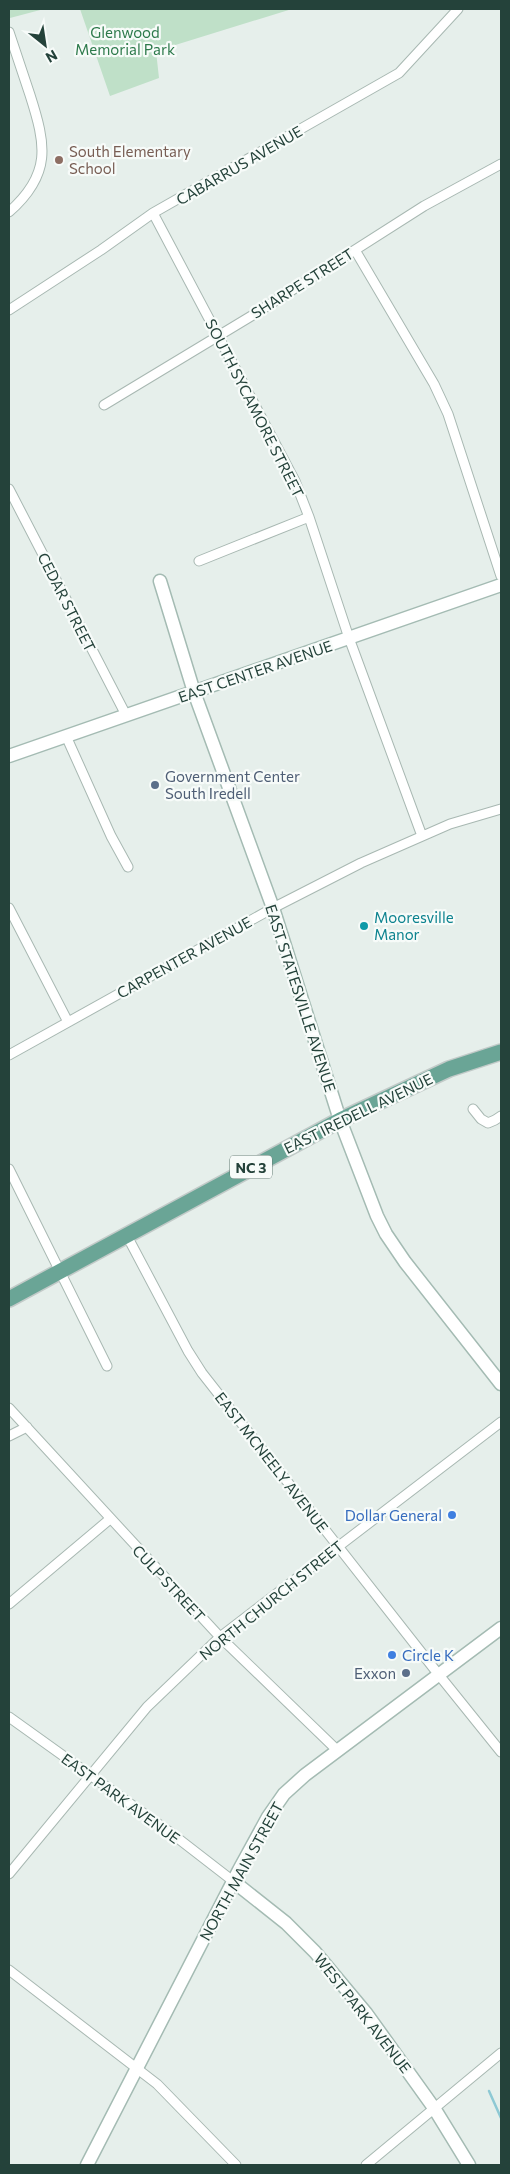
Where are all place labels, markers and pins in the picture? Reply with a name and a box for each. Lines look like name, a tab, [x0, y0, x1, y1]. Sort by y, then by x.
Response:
place label: South Elementary School	[69, 142, 191, 177]
marker: South Elementary School	[53, 154, 65, 166]
place label: Government Center South Iredell	[165, 767, 300, 802]
marker: Government Center South Iredell	[149, 779, 161, 791]
place label: Mooresville Manor	[374, 908, 454, 943]
marker: Mooresville Manor	[358, 920, 370, 932]
place label: Dollar General	[345, 1506, 442, 1524]
marker: Dollar General	[446, 1509, 458, 1521]
place label: Circle K	[402, 1646, 454, 1664]
marker: Circle K	[386, 1649, 398, 1661]
place label: Exxon	[354, 1664, 396, 1682]
marker: Exxon	[400, 1667, 412, 1679]

